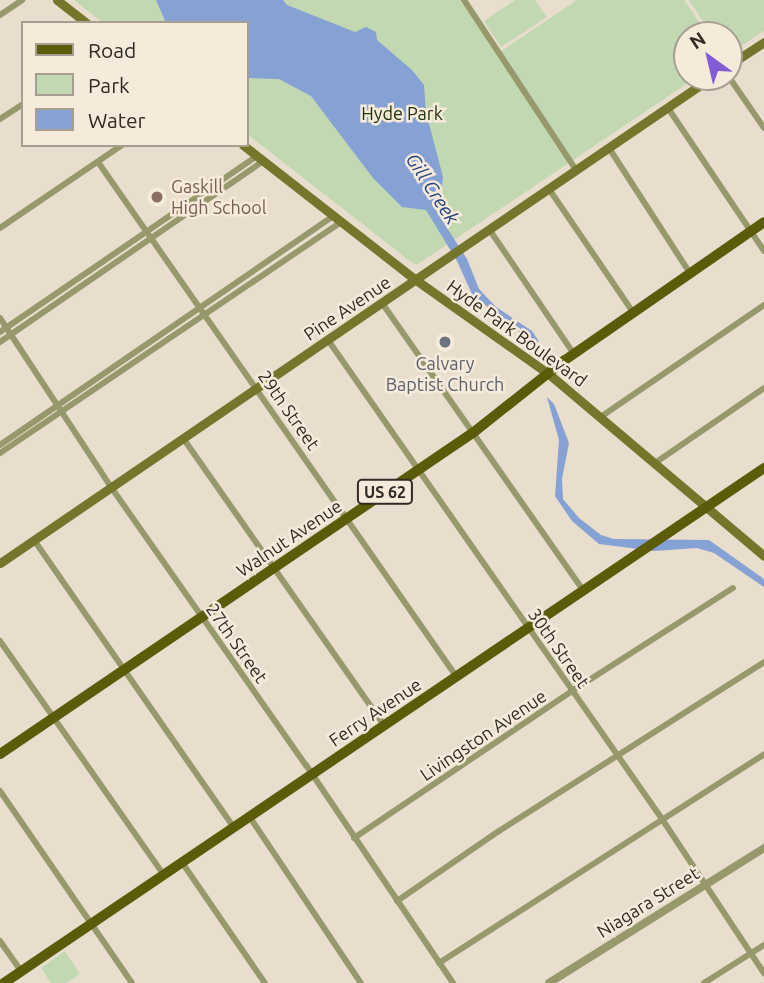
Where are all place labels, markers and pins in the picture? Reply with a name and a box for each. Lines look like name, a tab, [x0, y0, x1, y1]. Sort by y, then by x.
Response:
place label: Gaskill High School	[171, 176, 267, 218]
marker: Gaskill High School	[149, 189, 165, 205]
marker: Calvary Baptist Church	[437, 334, 453, 350]
place label: Calvary Baptist Church	[386, 353, 504, 396]

